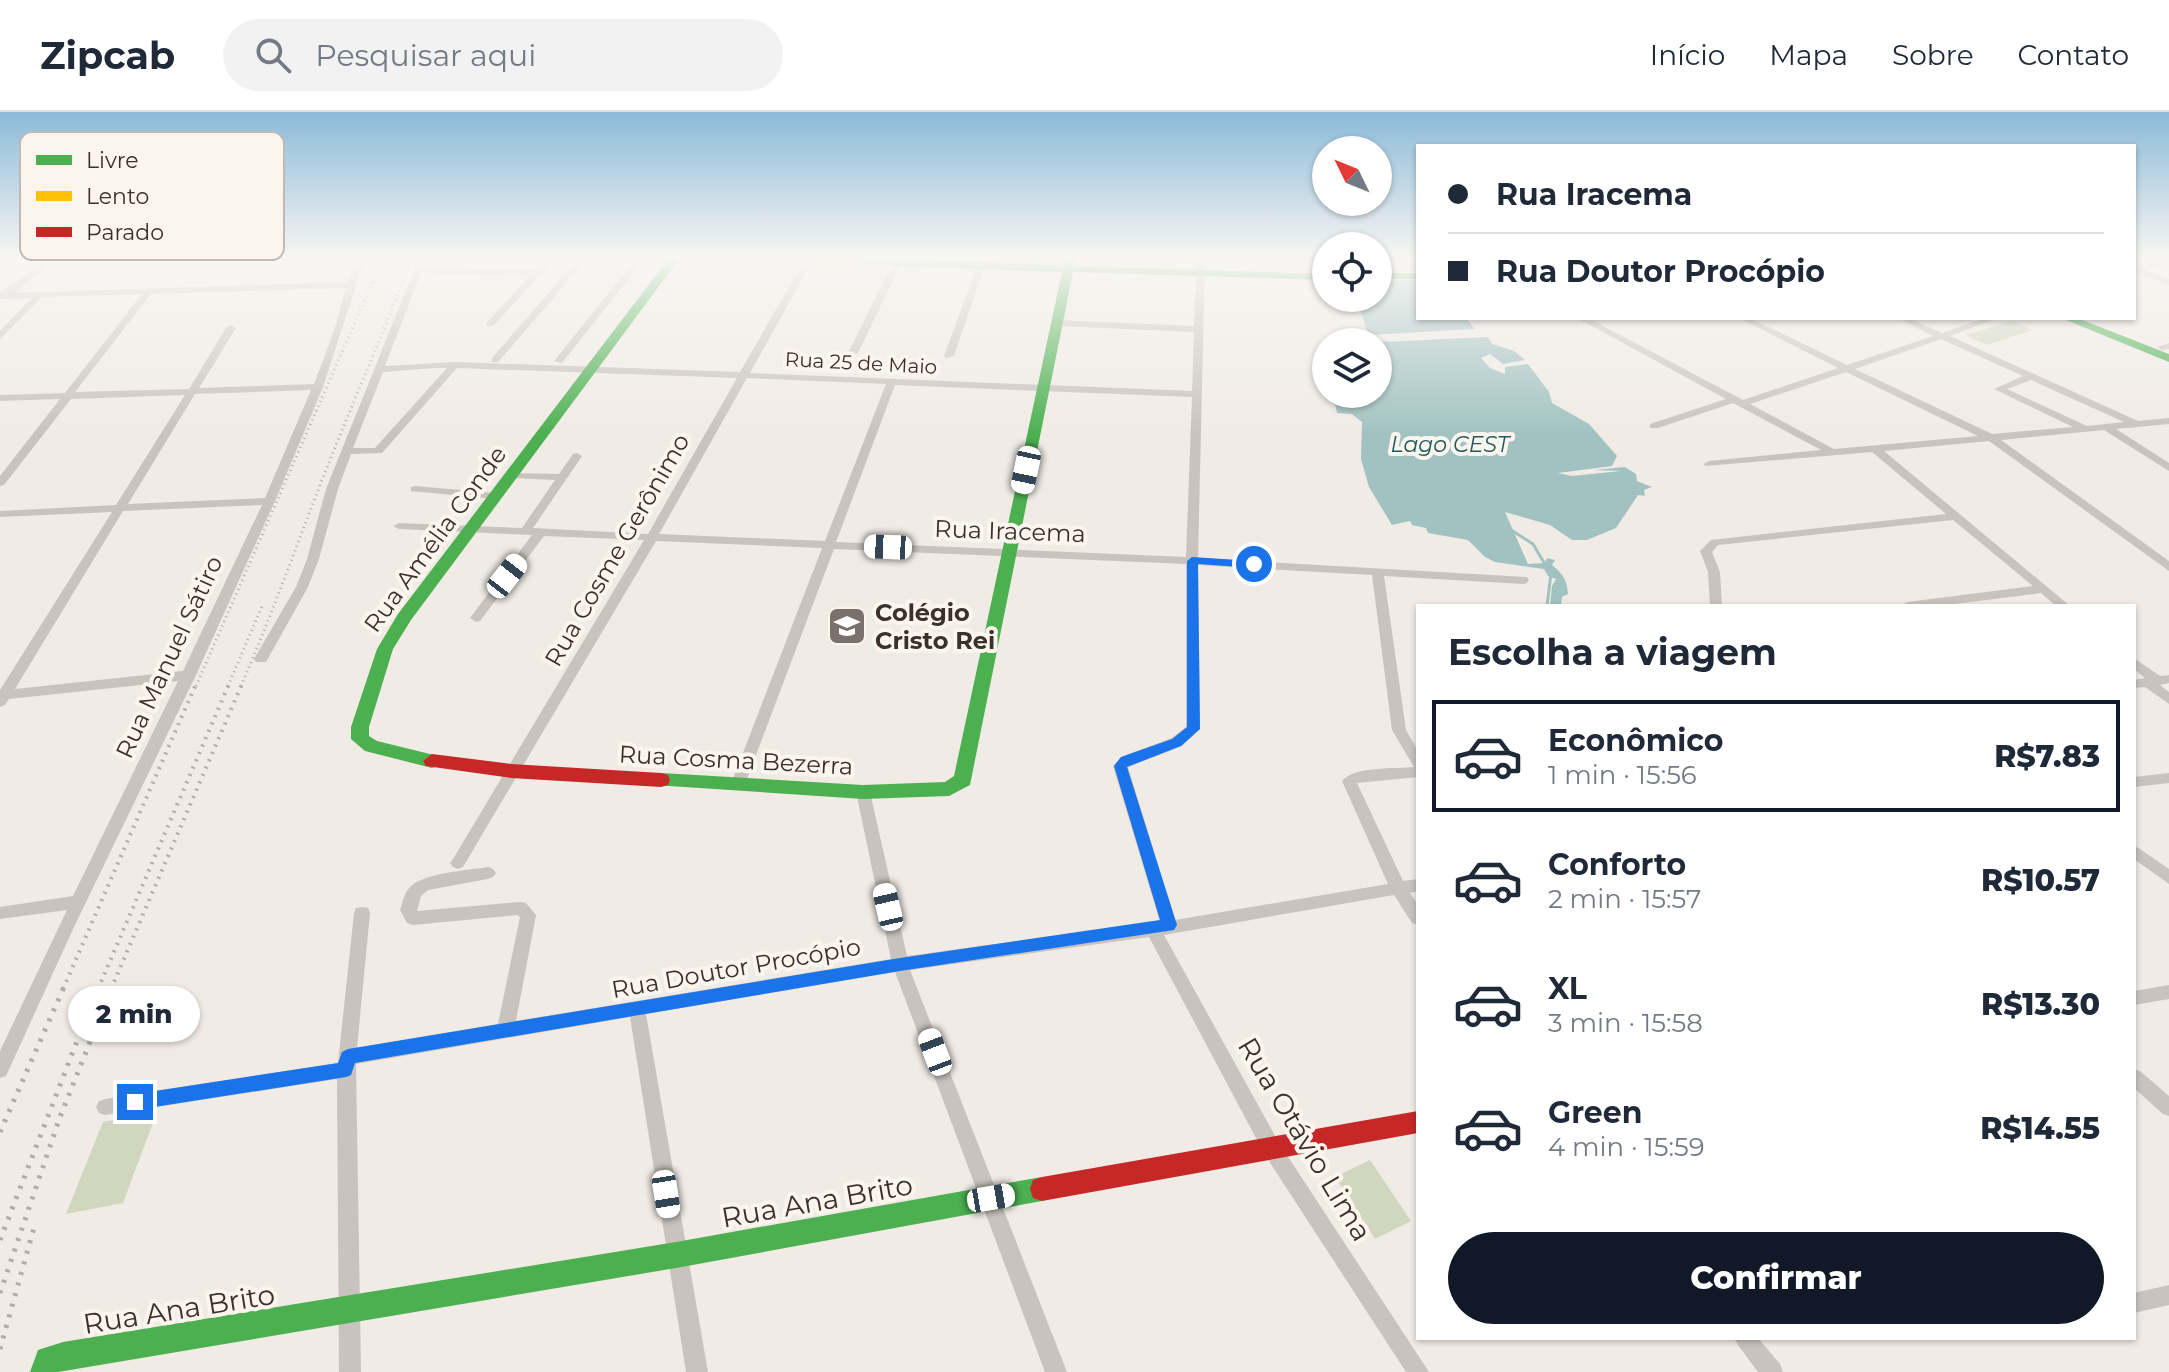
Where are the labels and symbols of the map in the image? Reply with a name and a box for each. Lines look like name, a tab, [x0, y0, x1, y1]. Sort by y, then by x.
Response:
legend	[20, 132, 284, 260]
north arrow	[1312, 136, 1392, 216]
text: Livre	[86, 147, 139, 174]
text: Lento	[86, 183, 149, 210]
text: Parado	[86, 219, 164, 246]
street label: Rua 25 de Maio	[784, 347, 938, 379]
street label: Rua Cosme Gerônimo	[538, 428, 696, 672]
water label: Lago CEST	[1391, 431, 1512, 458]
street label: Rua Amélia Conde	[358, 440, 512, 638]
car	[1009, 444, 1043, 496]
street label: Rua Iracema	[934, 514, 1086, 548]
car	[864, 534, 912, 560]
route start	[1236, 546, 1272, 582]
car	[483, 550, 531, 602]
street label: Rua Manuel Sátiro	[109, 551, 229, 763]
place label: Colégio Cristo Rei	[875, 598, 995, 655]
school or university icon: Colégio Cristo Rei	[826, 605, 868, 647]
street label: Rua Cosma Bezerra	[618, 739, 854, 781]
car	[871, 881, 905, 933]
street label: Rua Doutor Procópio	[609, 932, 863, 1004]
callout: 2 min	[69, 986, 201, 1042]
car	[915, 1025, 955, 1079]
street label: Rua Otávio Lima	[1231, 1031, 1379, 1247]
route end	[117, 1084, 153, 1120]
street label: Rua Ana Brito	[719, 1167, 915, 1235]
car	[650, 1168, 682, 1220]
car	[965, 1182, 1017, 1214]
street label: Rua Ana Brito	[81, 1277, 277, 1341]

